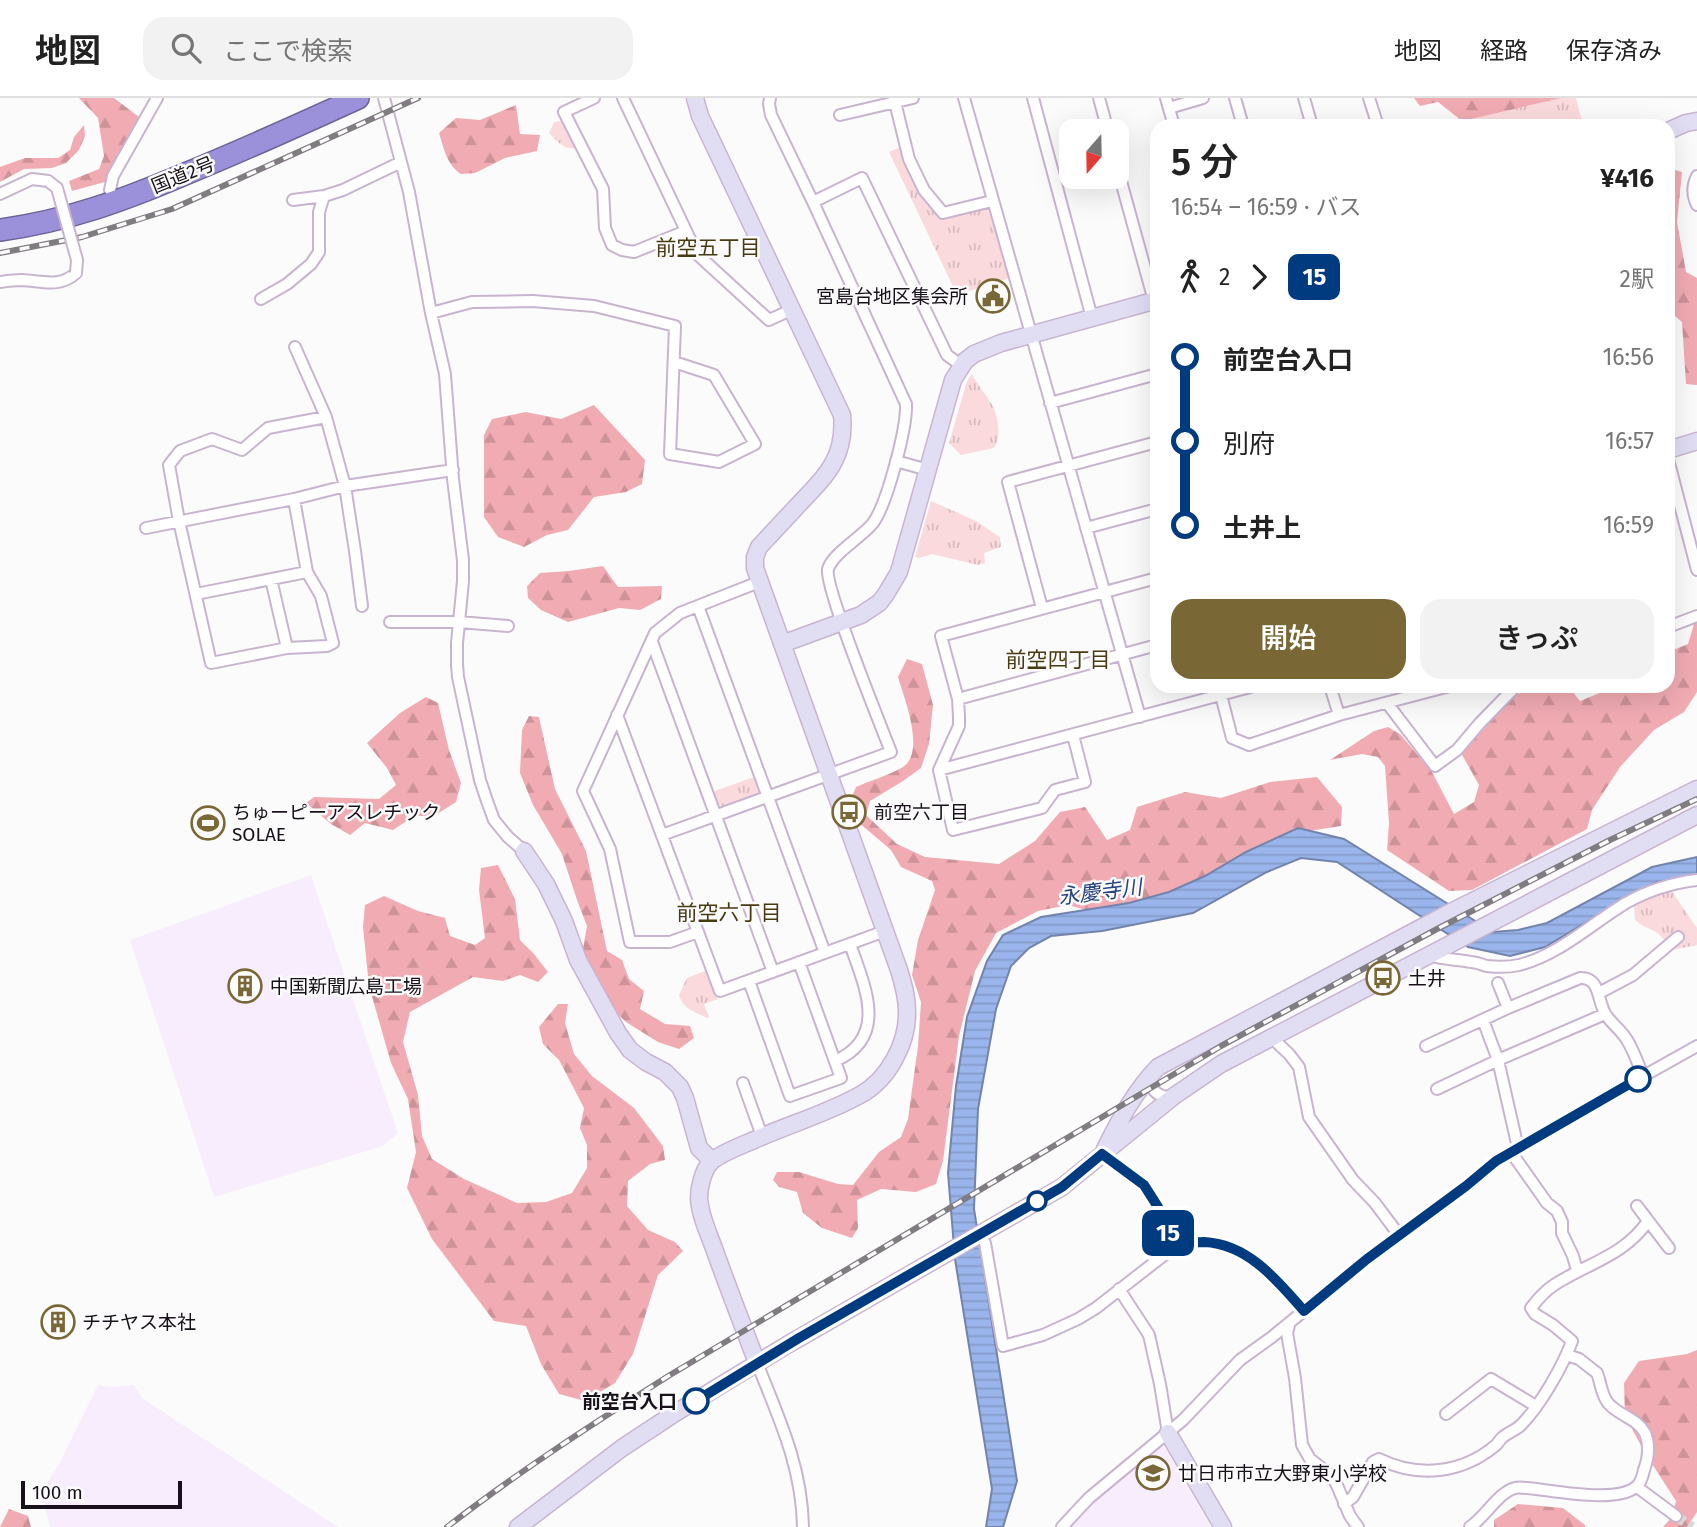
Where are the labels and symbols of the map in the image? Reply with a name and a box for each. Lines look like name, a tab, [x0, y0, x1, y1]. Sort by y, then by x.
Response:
north arrow	[1059, 119, 1129, 189]
street label: 国道2号	[148, 152, 218, 198]
district label: 前空五丁目	[656, 235, 761, 261]
public building icon: 宮島台地区集会所	[974, 277, 1012, 315]
place label: 宮島台地区集会所	[816, 285, 968, 308]
district label: 前空四丁目	[1006, 647, 1111, 673]
bus stop icon: 前空六丁目	[830, 793, 868, 831]
place label: ちゅーピーアスレチック SOLAE	[232, 801, 440, 846]
place label: 前空六丁目	[874, 801, 969, 824]
sports icon: ちゅーピーアスレチック SOLAE	[189, 804, 227, 842]
water label: 永慶寺川	[1057, 874, 1145, 910]
district label: 前空六丁目	[677, 900, 782, 926]
bus stop icon: 土井	[1364, 959, 1402, 997]
building icon: 中国新聞広島工場	[226, 967, 264, 1005]
place label: 土井	[1408, 967, 1446, 990]
place label: 中国新聞広島工場	[270, 975, 422, 998]
unlabelled marker	[1625, 1066, 1651, 1092]
unlabelled marker	[1027, 1191, 1047, 1211]
line badge: 15	[1136, 1210, 1200, 1256]
building icon: チチヤス本社	[39, 1303, 77, 1341]
place label: チチヤス本社	[82, 1311, 196, 1334]
marker: 前空台入口	[683, 1388, 709, 1414]
place label: 前空台入口	[582, 1390, 677, 1413]
school or university icon: 廿日市市立大野東小学校	[1134, 1454, 1172, 1492]
place label: 廿日市市立大野東小学校	[1178, 1462, 1387, 1485]
scale bar	[21, 1478, 182, 1510]

